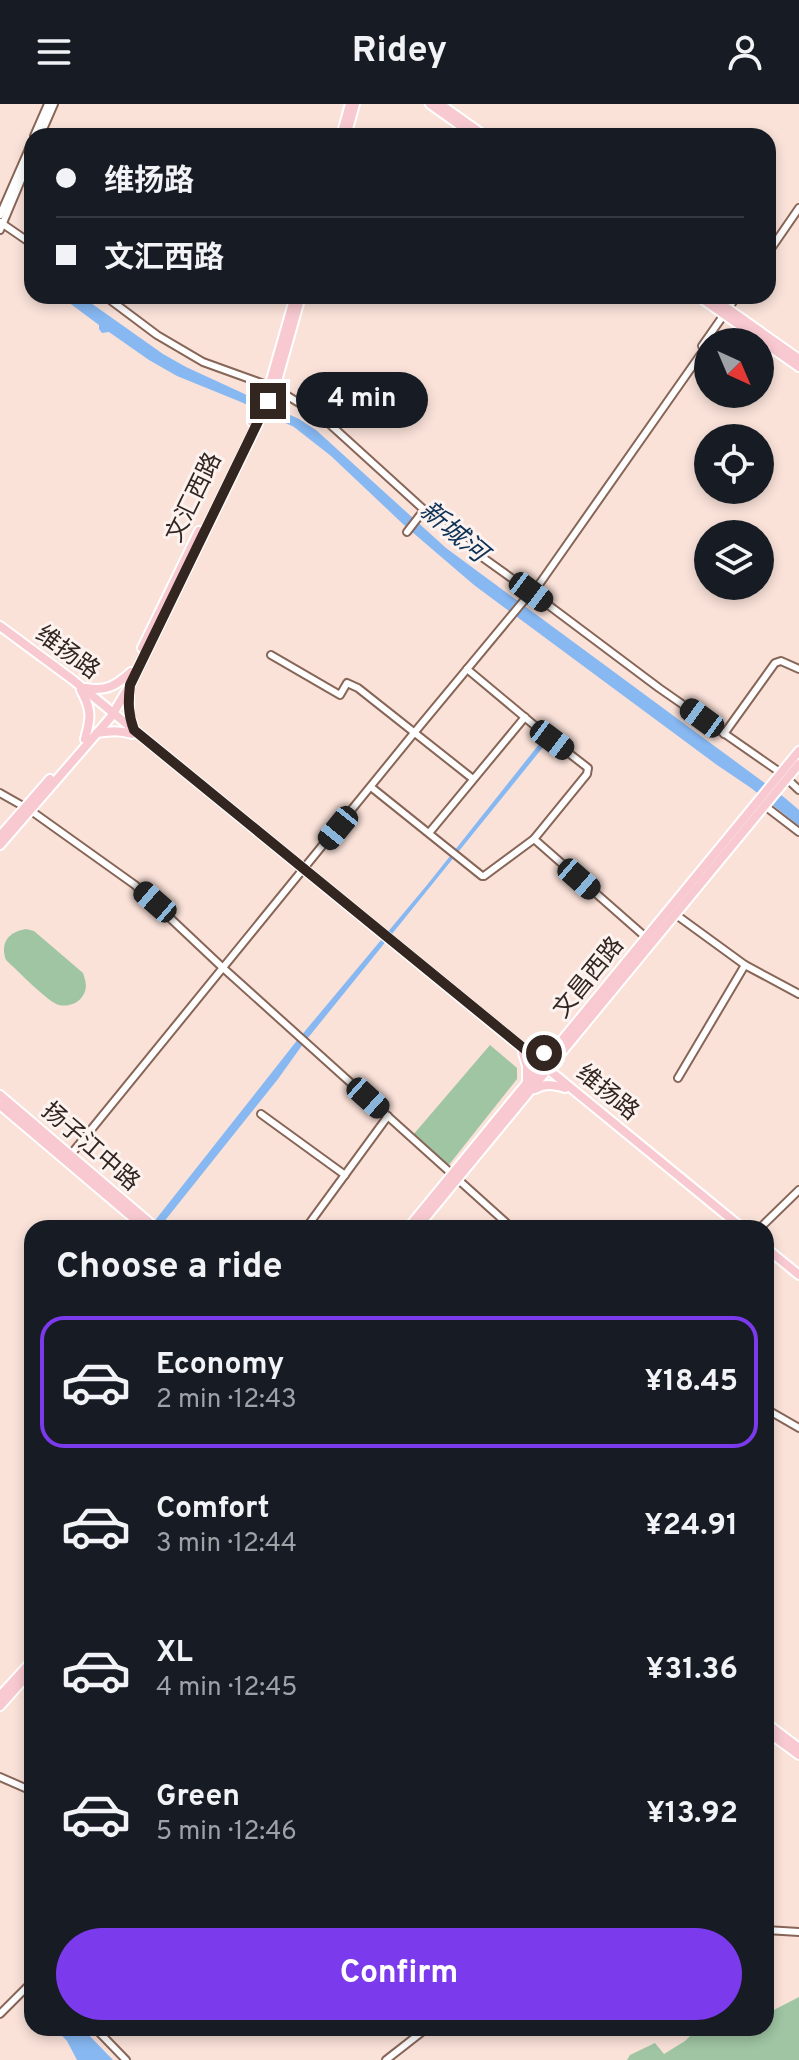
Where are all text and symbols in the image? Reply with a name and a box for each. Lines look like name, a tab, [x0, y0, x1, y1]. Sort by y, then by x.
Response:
text: Ridey	[352, 29, 447, 75]
icon: menu	[32, 30, 76, 74]
icon: person	[723, 30, 767, 74]
text: 维扬路	[104, 164, 194, 201]
text: 文汇西路	[104, 241, 224, 278]
north arrow	[694, 328, 774, 408]
map controls	[694, 328, 774, 600]
callout: 4 min	[296, 373, 428, 429]
route end	[250, 383, 286, 419]
text: 4 min	[328, 383, 396, 416]
button: locate	[694, 424, 774, 504]
street label: 文汇西路	[160, 448, 229, 548]
water label: 新城河	[412, 495, 497, 574]
button: layers	[694, 520, 774, 600]
car	[505, 568, 557, 616]
street label: 维扬路	[29, 620, 105, 687]
car	[676, 694, 728, 742]
car	[526, 716, 578, 764]
car	[314, 802, 362, 854]
car	[553, 854, 605, 904]
car	[129, 877, 181, 927]
street label: 文昌西路	[548, 932, 631, 1025]
route start	[526, 1035, 562, 1071]
street label: 维扬路	[569, 1059, 644, 1128]
car	[342, 1073, 394, 1123]
street label: 扬子江中路	[35, 1097, 145, 1198]
text: Choose a ride	[56, 1245, 282, 1291]
icon: car	[60, 1346, 132, 1418]
text: Economy	[156, 1347, 284, 1384]
text: ¥18.45	[645, 1364, 738, 1401]
text: 2 min · 12:43	[156, 1384, 297, 1417]
icon: car	[60, 1490, 132, 1562]
text: Comfort	[156, 1491, 269, 1528]
text: ¥24.91	[644, 1508, 738, 1545]
text: 3 min · 12:44	[156, 1528, 297, 1561]
icon: car	[60, 1634, 132, 1706]
text: XL	[156, 1635, 193, 1672]
text: ¥31.36	[646, 1652, 738, 1689]
text: 4 min · 12:45	[156, 1672, 298, 1705]
icon: car	[60, 1778, 132, 1850]
text: Green	[156, 1779, 240, 1816]
text: ¥13.92	[646, 1796, 738, 1833]
text: 5 min · 12:46	[156, 1816, 297, 1849]
button: Confirm	[56, 1928, 742, 2020]

